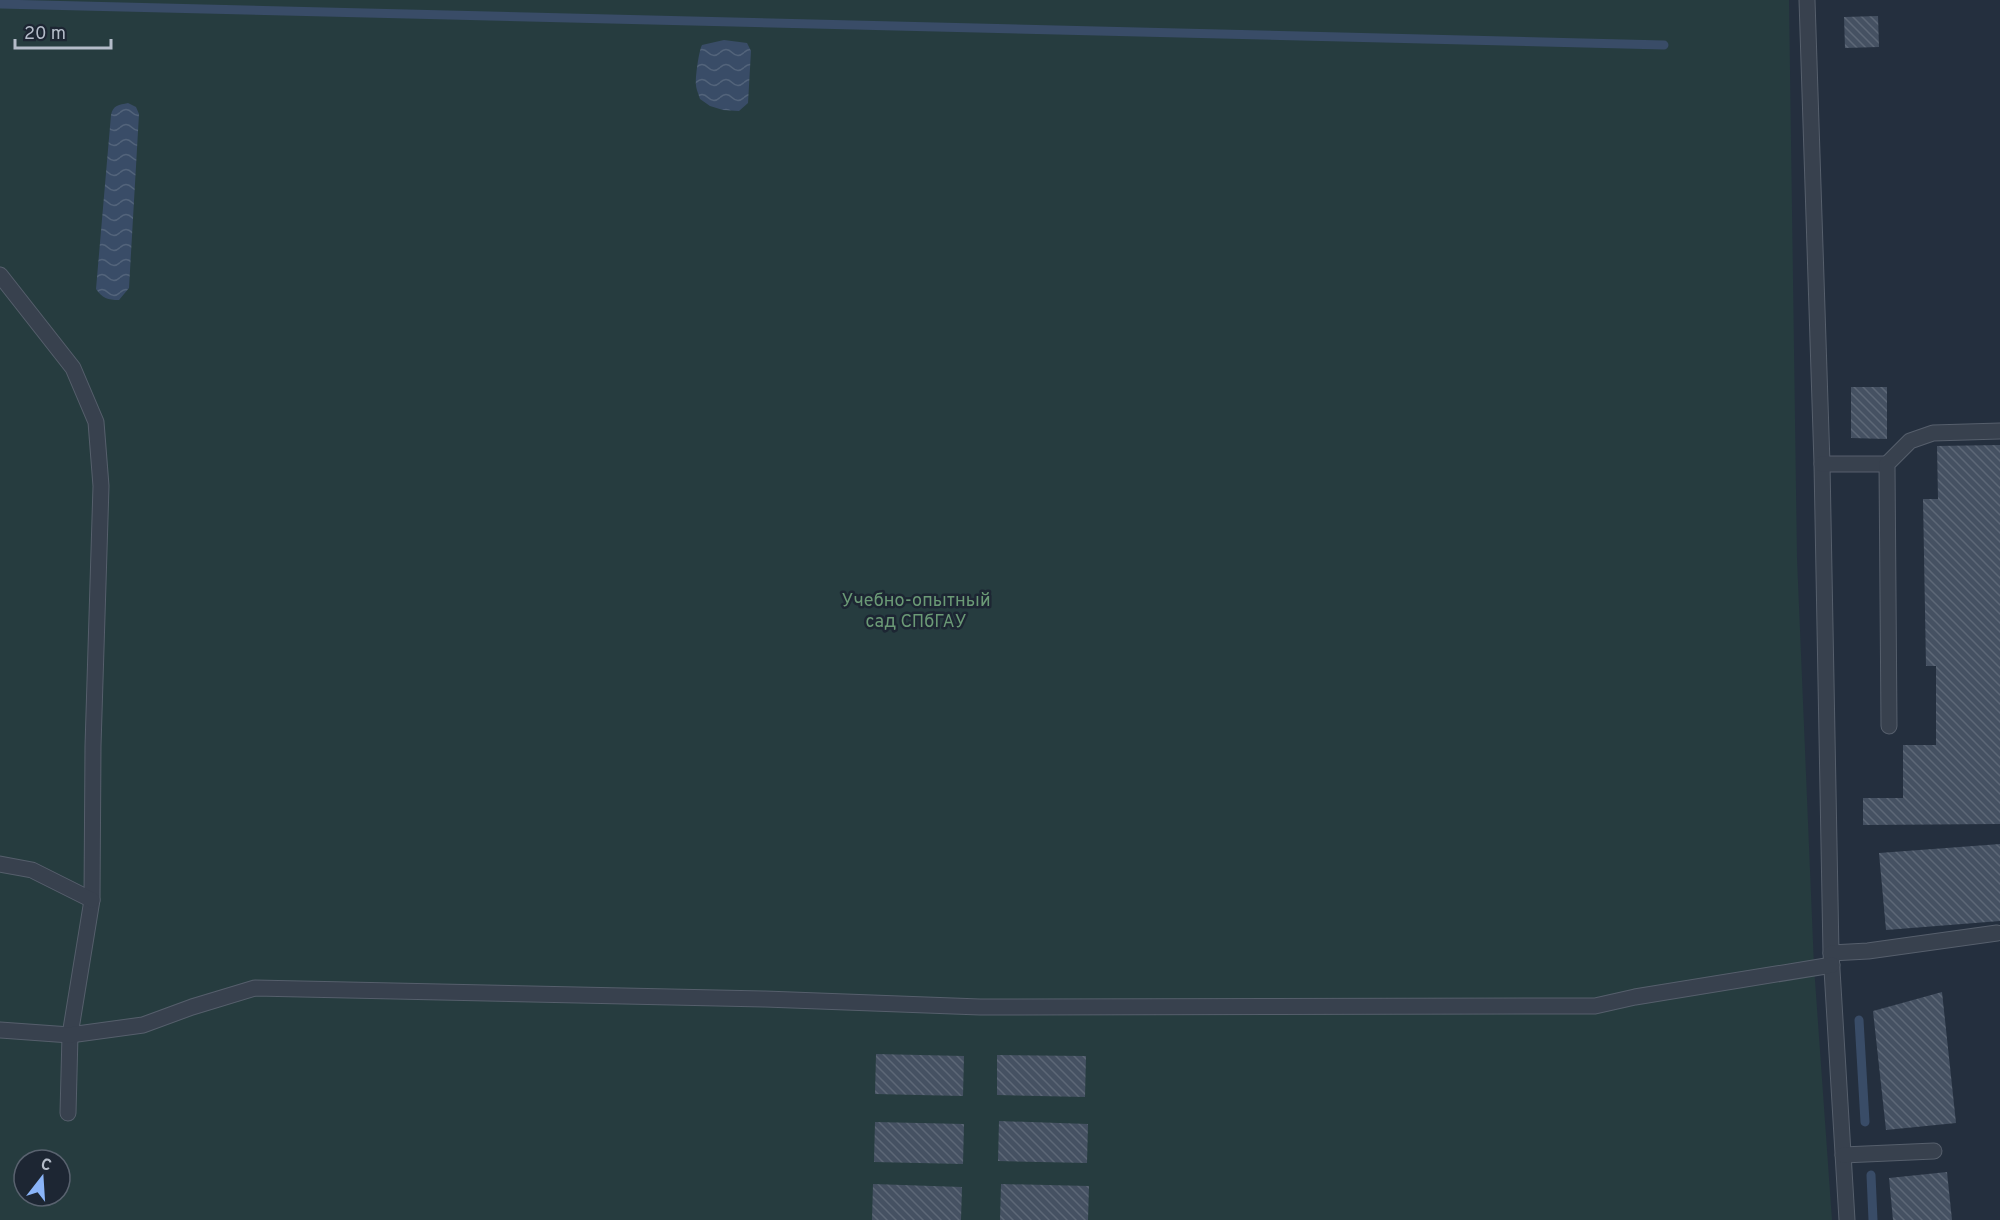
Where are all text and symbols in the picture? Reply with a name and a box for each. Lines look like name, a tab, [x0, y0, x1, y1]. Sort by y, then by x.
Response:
scale bar	[15, 12, 111, 50]
text: 20 m	[24, 23, 66, 46]
park label: Учебно-опытный сад СПбГАУ	[841, 590, 991, 634]
north arrow	[12, 1148, 72, 1208]
text: С	[38, 1155, 54, 1177]

